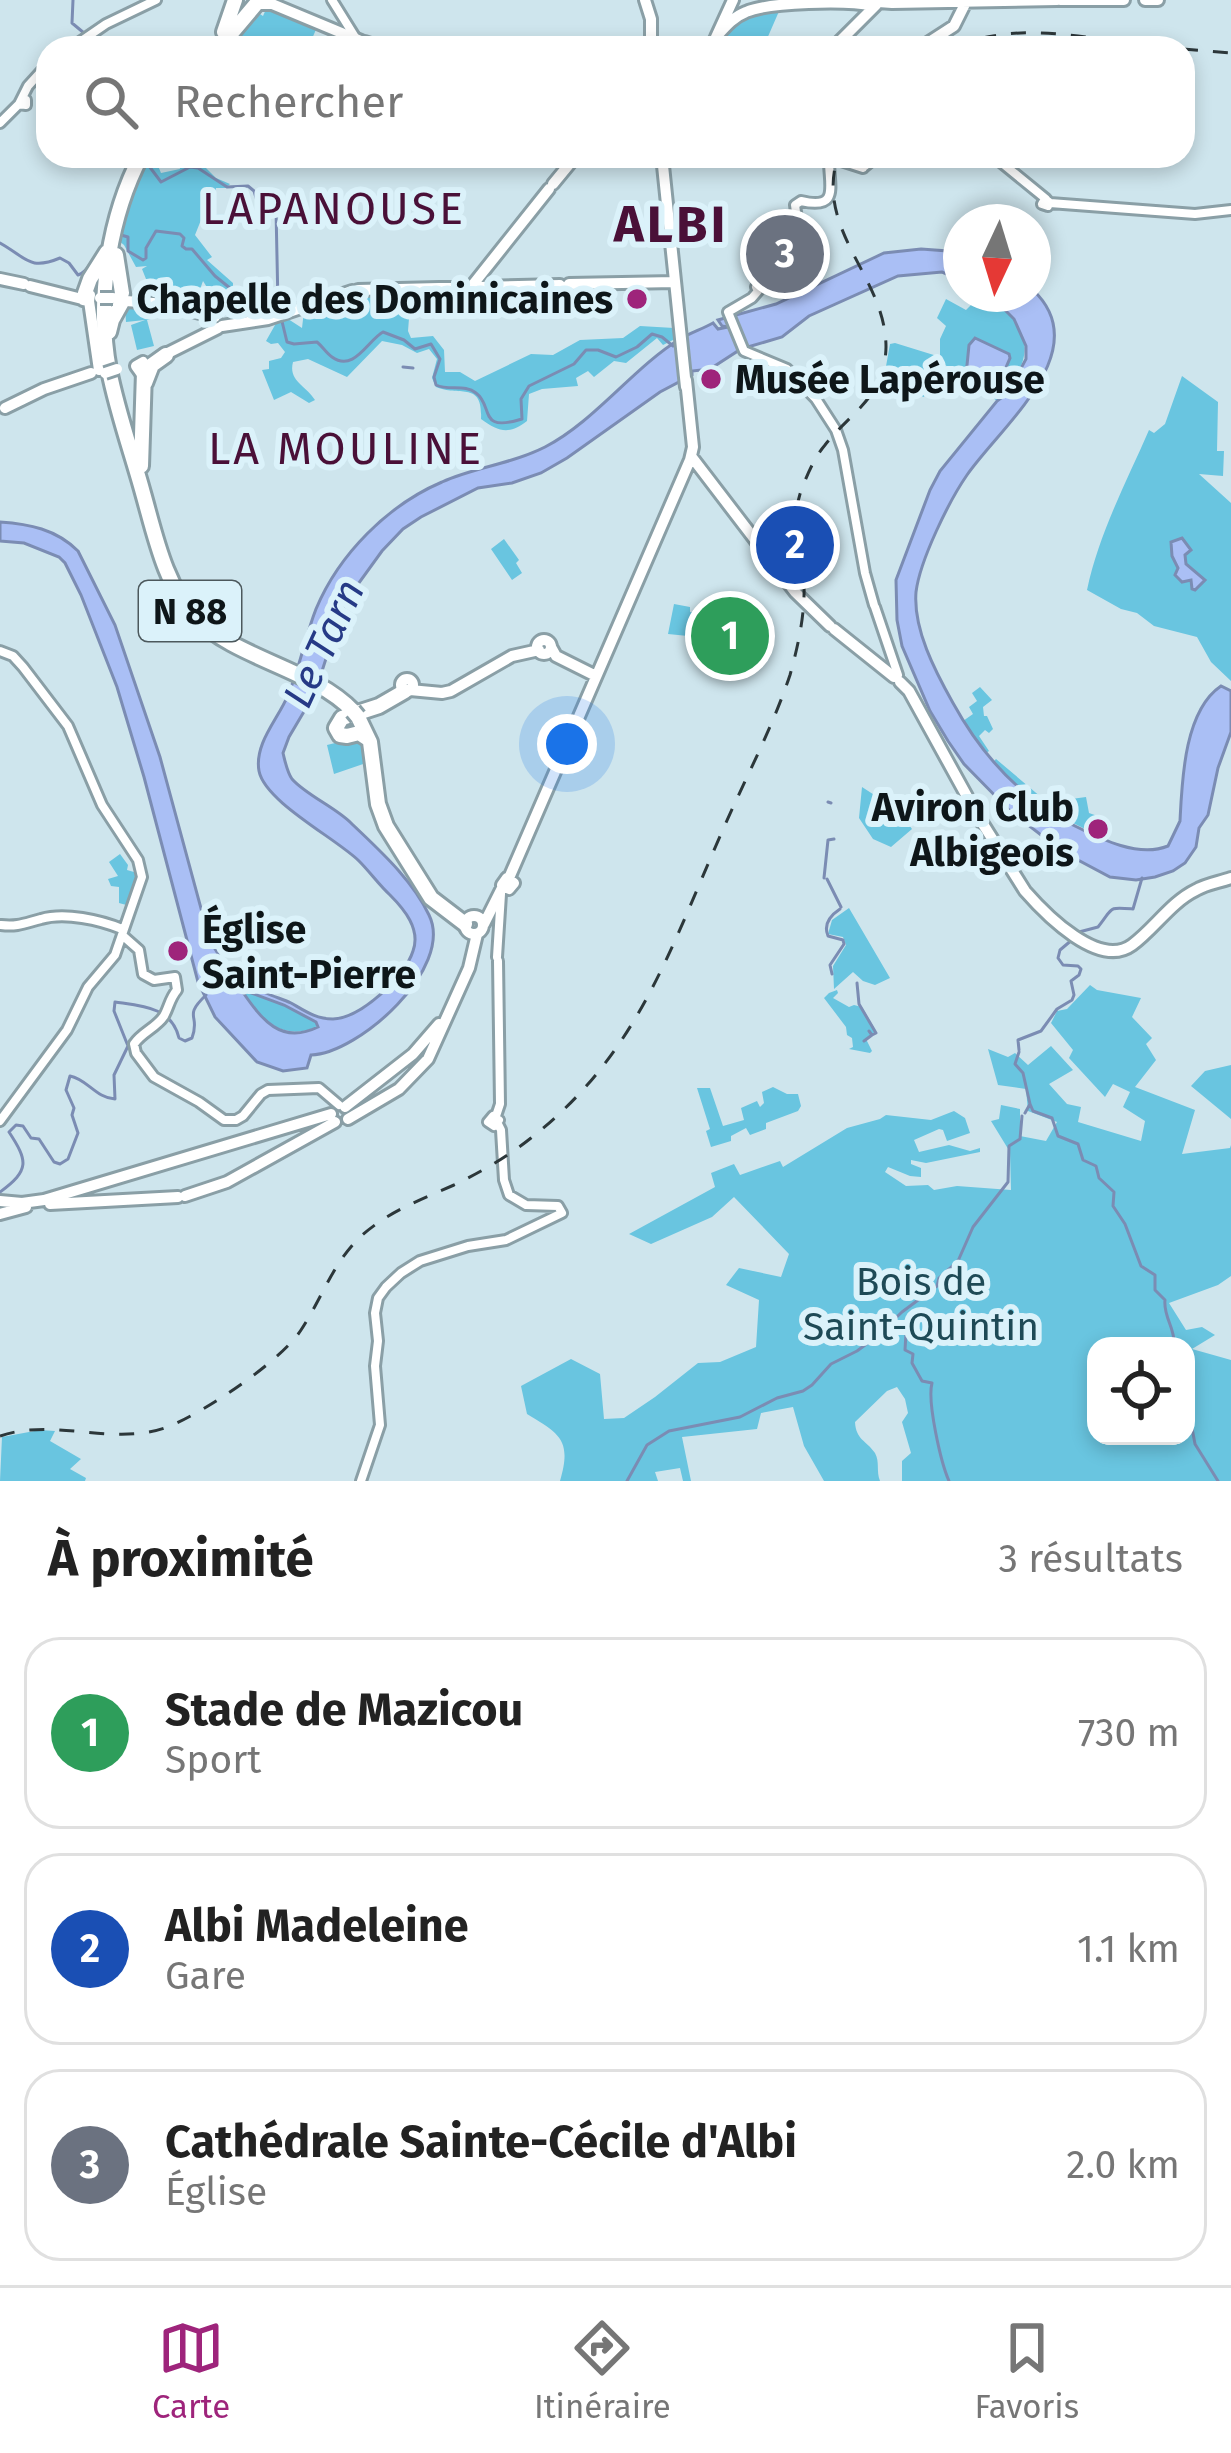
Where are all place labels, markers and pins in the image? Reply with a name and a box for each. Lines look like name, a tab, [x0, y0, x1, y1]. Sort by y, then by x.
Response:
pin: 3	[746, 209, 824, 299]
place label: Chapelle des Dominicaines	[136, 277, 613, 323]
marker: Chapelle des Dominicaines	[624, 286, 650, 312]
place label: Musée Lapérouse	[735, 357, 1045, 403]
marker: Musée Lapérouse	[698, 366, 724, 392]
pin: 2	[756, 500, 834, 590]
pin: 1	[691, 591, 769, 681]
place label: Aviron Club Albigeois	[871, 785, 1074, 876]
marker: Aviron Club Albigeois	[1085, 816, 1111, 842]
place label: Église Saint-Pierre	[202, 904, 416, 998]
marker: Église Saint-Pierre	[165, 938, 191, 964]

